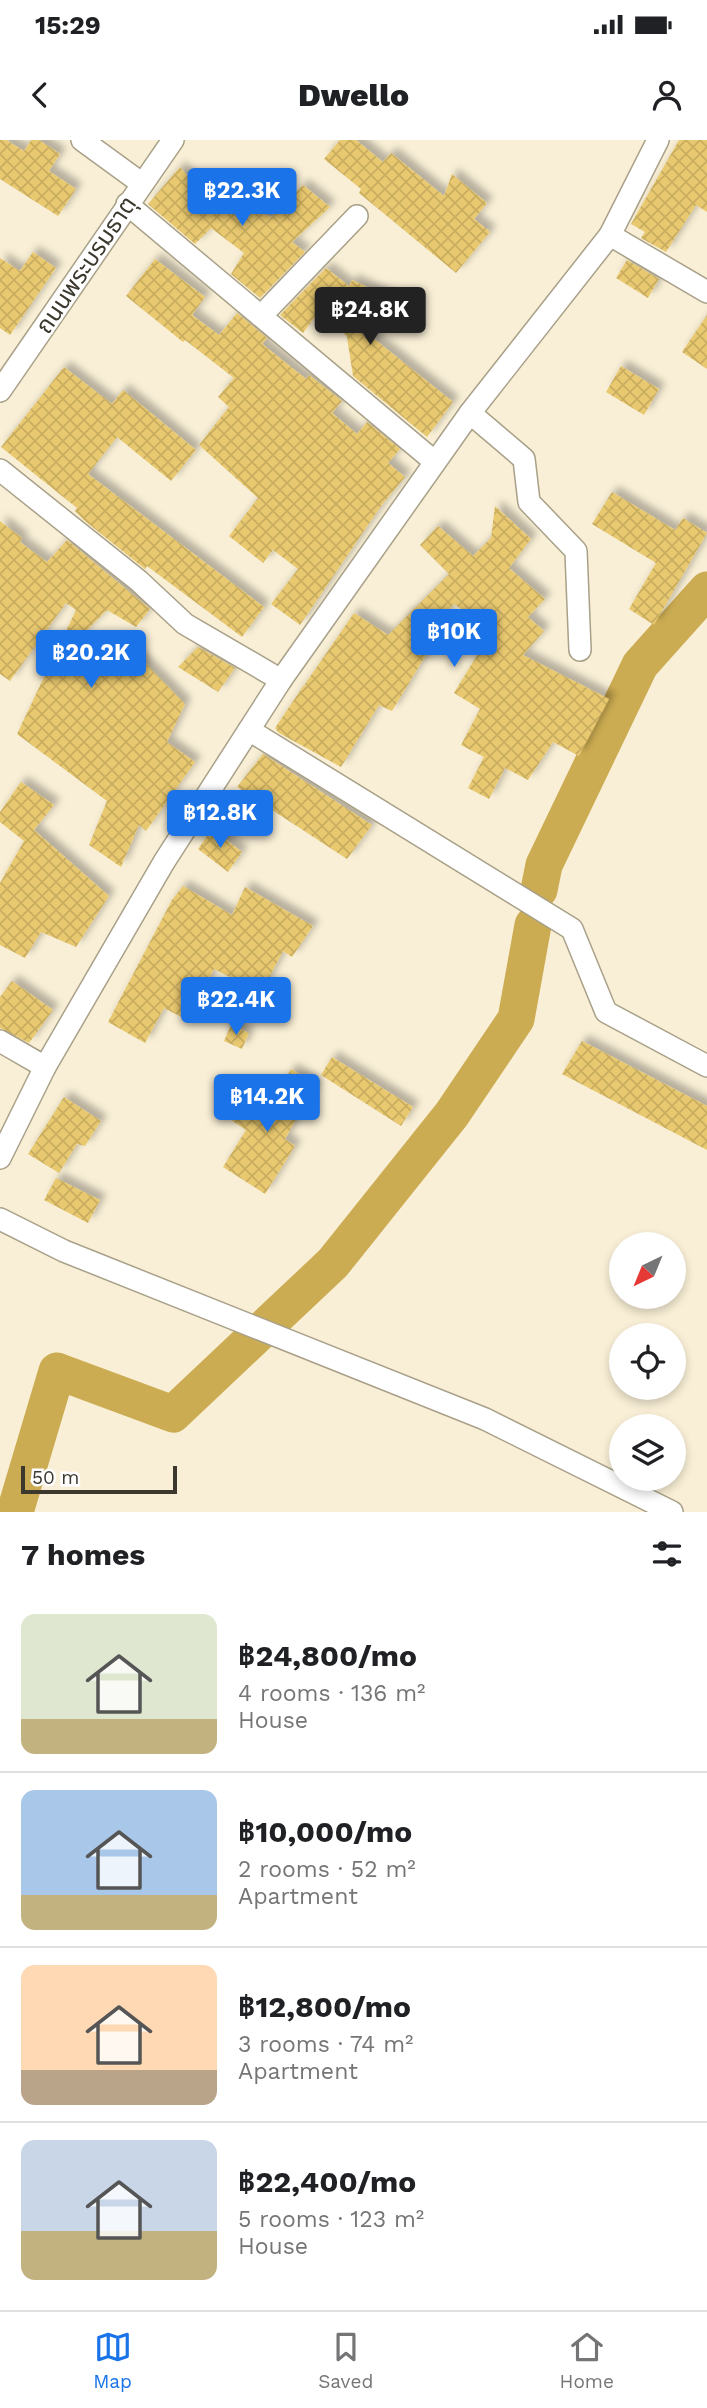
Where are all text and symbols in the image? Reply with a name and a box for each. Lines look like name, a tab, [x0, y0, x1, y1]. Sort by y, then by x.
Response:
text: 15:29	[35, 10, 101, 40]
icon: back	[21, 76, 59, 114]
text: Dwello	[298, 76, 409, 114]
icon: person	[648, 76, 686, 114]
pin: ฿22.3K	[185, 168, 299, 228]
text: ฿22.3K	[203, 177, 281, 204]
street label: ถนนพระบรมธาตุ	[30, 191, 143, 339]
pin: ฿24.8K	[313, 288, 427, 347]
text: ฿24.8K	[331, 296, 409, 323]
pin: ฿10K	[413, 610, 495, 669]
text: ฿10K	[427, 618, 481, 645]
pin: ฿20.2K	[34, 630, 148, 690]
text: ฿20.2K	[52, 639, 130, 666]
pin: ฿12.8K	[163, 790, 277, 850]
text: ฿12.8K	[183, 799, 257, 826]
pin: ฿22.4K	[179, 978, 293, 1037]
text: ฿22.4K	[197, 986, 275, 1013]
pin: ฿14.2K	[210, 1074, 324, 1134]
text: ฿14.2K	[230, 1083, 304, 1110]
north arrow	[609, 1232, 686, 1309]
map controls	[609, 1232, 686, 1491]
button: locate	[609, 1323, 686, 1400]
button: layers	[609, 1414, 686, 1491]
scale bar	[21, 1463, 177, 1495]
text: 50 m	[32, 1466, 79, 1489]
icon: filters	[648, 1535, 686, 1573]
text: 7 homes	[21, 1537, 145, 1572]
text: ฿24,800/mo	[238, 1638, 417, 1673]
icon: home	[77, 1642, 161, 1726]
text: 4 rooms · 136 m²	[238, 1680, 426, 1707]
text: House	[238, 1707, 308, 1734]
text: ฿10,000/mo	[238, 1814, 412, 1849]
icon: home	[77, 1818, 161, 1902]
text: 2 rooms · 52 m²	[238, 1856, 416, 1883]
text: Apartment	[238, 1883, 358, 1910]
text: ฿12,800/mo	[238, 1989, 411, 2024]
icon: home	[77, 1993, 161, 2077]
text: 3 rooms · 74 m²	[238, 2031, 413, 2058]
text: Apartment	[238, 2058, 358, 2085]
text: ฿22,400/mo	[238, 2164, 416, 2199]
icon: home	[77, 2168, 161, 2252]
text: 5 rooms · 123 m²	[238, 2206, 424, 2233]
text: House	[238, 2233, 308, 2260]
tab: Map	[93, 2328, 132, 2393]
tab: Saved	[318, 2328, 373, 2393]
tab: Home	[560, 2328, 614, 2393]

